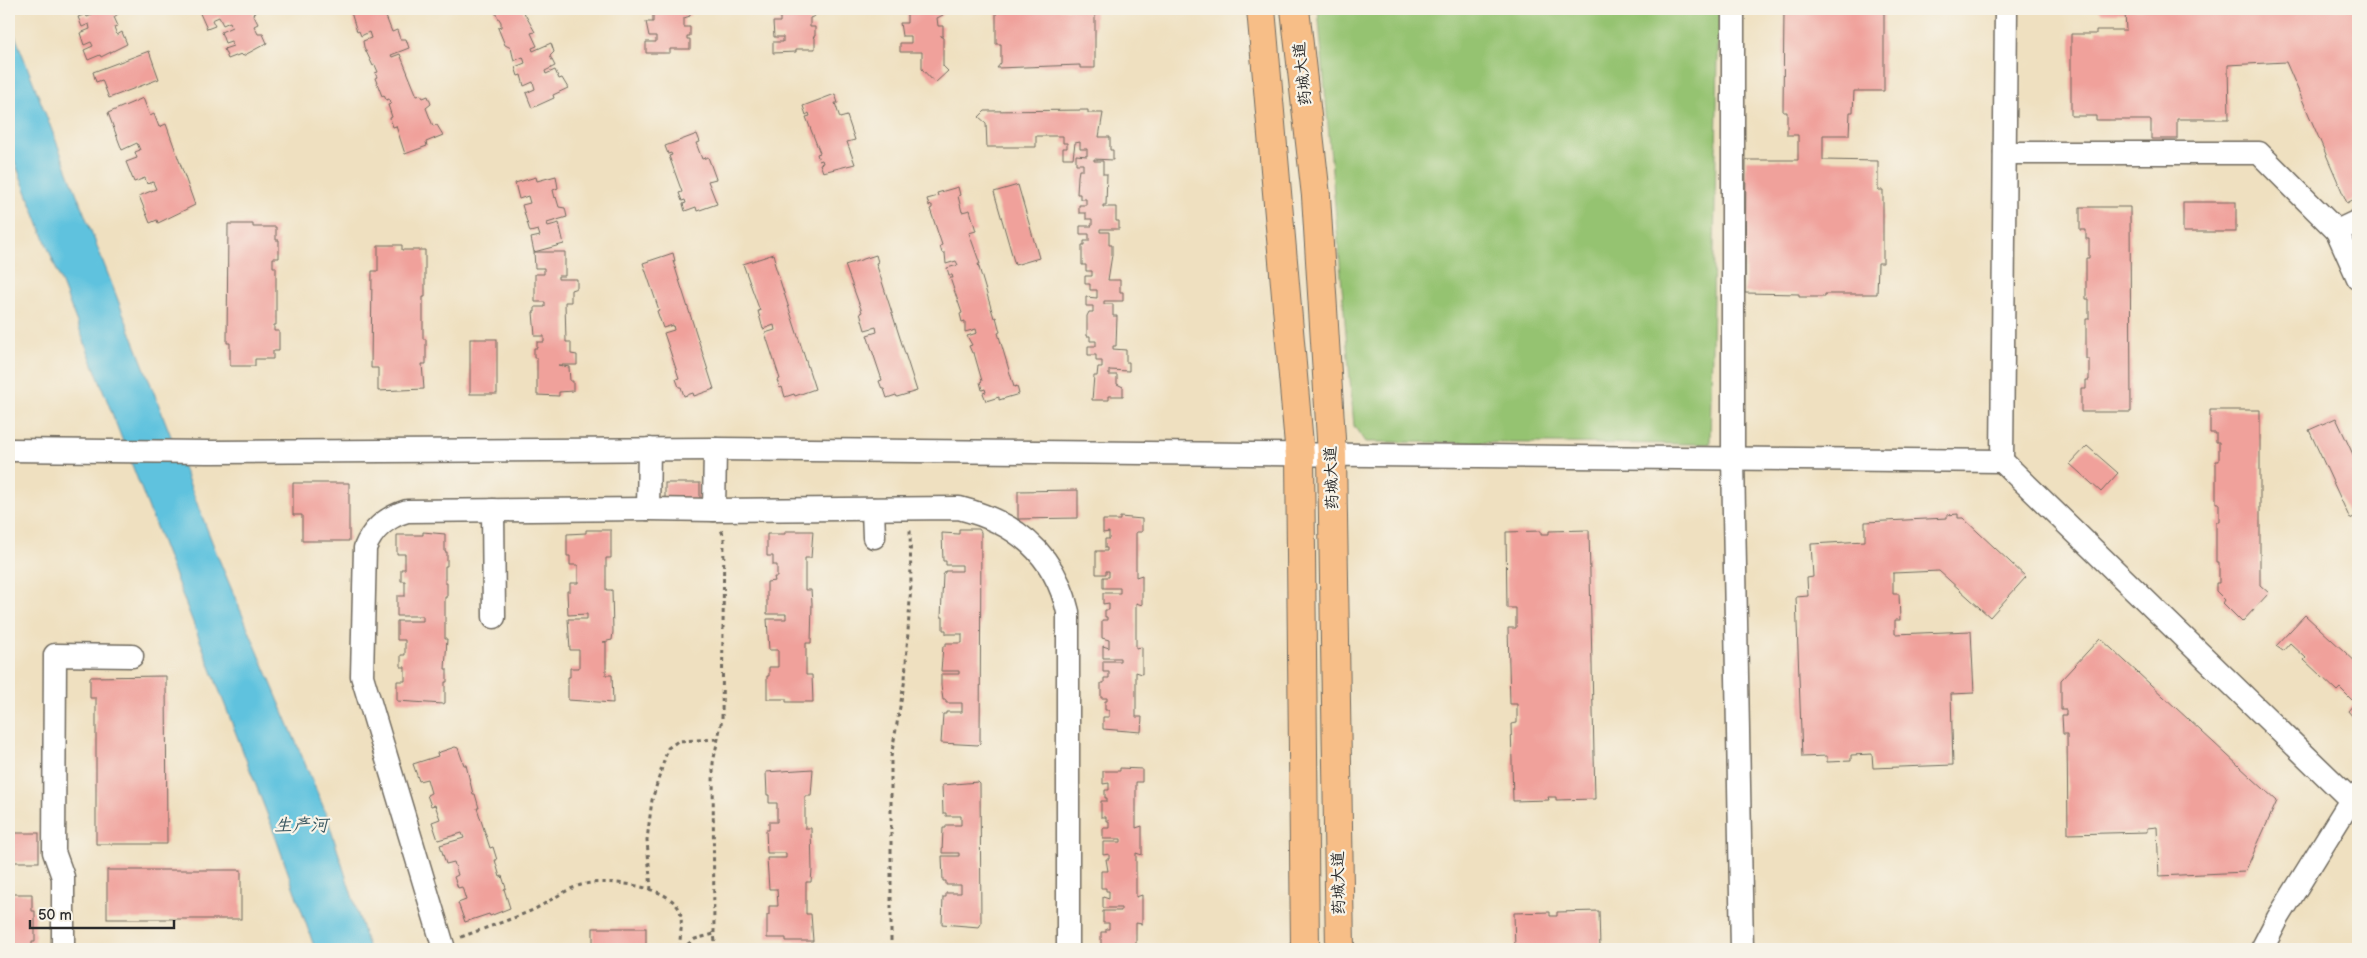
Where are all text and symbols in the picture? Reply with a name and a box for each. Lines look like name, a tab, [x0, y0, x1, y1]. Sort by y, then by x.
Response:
street label: 药城大道	[1290, 41, 1316, 107]
street label: 药城大道	[1321, 446, 1343, 510]
water label: 生产河	[274, 815, 331, 836]
street label: 药城大道	[1329, 851, 1349, 915]
scale bar	[30, 898, 174, 930]
text: 50 m	[38, 906, 72, 925]

